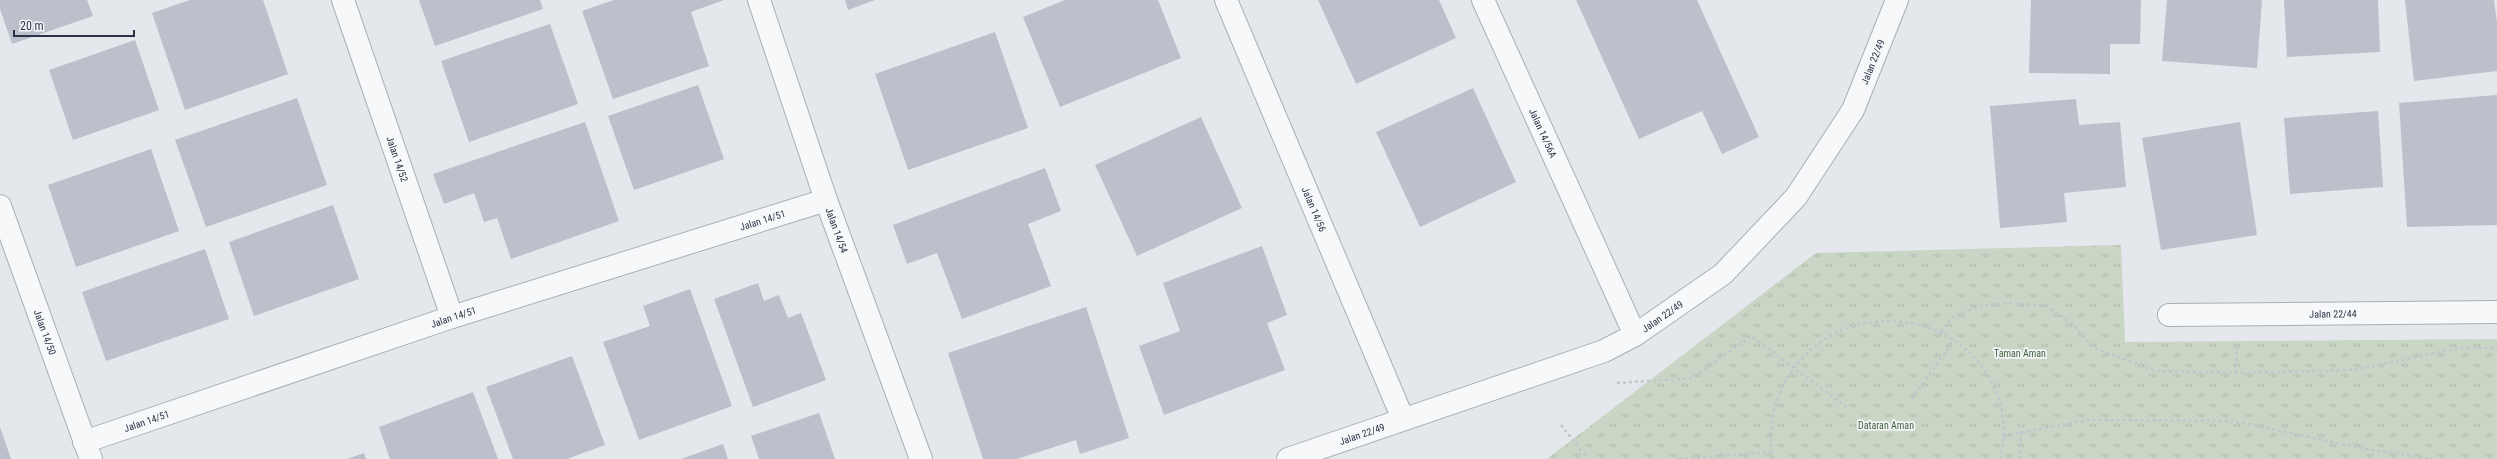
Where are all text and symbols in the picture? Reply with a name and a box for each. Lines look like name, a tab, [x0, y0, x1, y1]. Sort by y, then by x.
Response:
scale bar	[14, 12, 134, 38]
text: 20 m	[20, 19, 44, 33]
street label: Jalan 22/49	[1858, 38, 1886, 86]
street label: Jalan 14/56A	[1527, 106, 1559, 160]
street label: Jalan 14/52	[385, 135, 411, 183]
street label: Jalan 14/56	[1300, 185, 1329, 233]
street label: Jalan 14/54	[824, 206, 850, 254]
street label: Jalan 14/51	[738, 208, 787, 232]
street label: Jalan 22/49	[1640, 298, 1685, 334]
street label: Jalan 14/51	[429, 304, 478, 329]
street label: Jalan 14/50	[32, 308, 59, 356]
street label: Jalan 22/44	[2309, 308, 2357, 319]
park label: Taman Aman	[1994, 348, 2046, 359]
street label: Jalan 14/51	[122, 408, 171, 434]
park label: Dataran Aman	[1858, 420, 1914, 431]
street label: Jalan 22/49	[1338, 421, 1386, 447]

